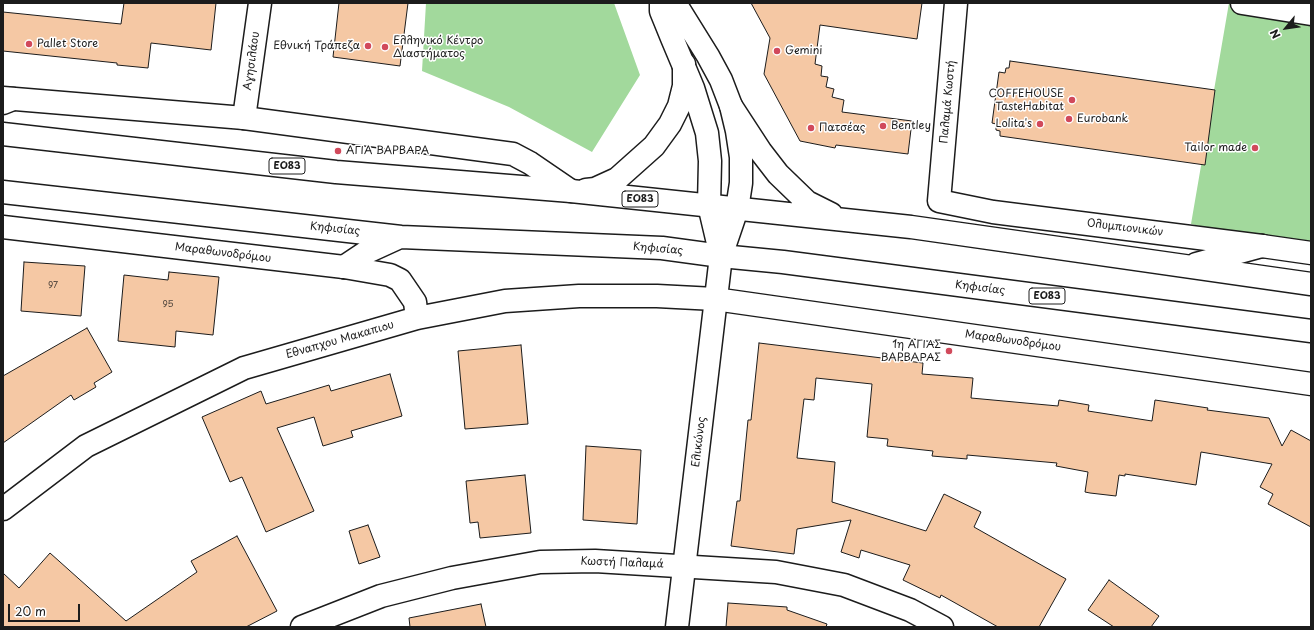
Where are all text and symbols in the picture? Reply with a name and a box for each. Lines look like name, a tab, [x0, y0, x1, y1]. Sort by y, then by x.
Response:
north arrow	[1266, 8, 1306, 48]
text: N	[1266, 26, 1285, 42]
street label: Αγησιλάου	[241, 31, 263, 91]
place label: Ελληνικό Κέντρο Διαστήματος	[393, 34, 483, 60]
place label: Pallet Store	[37, 37, 98, 51]
marker: Pallet Store	[24, 39, 34, 49]
place label: Εθνική Τράπεζα	[273, 39, 360, 53]
marker: Εθνική Τράπεζα	[363, 41, 373, 51]
marker: Ελληνικό Κέντρο Διαστήματος	[380, 42, 390, 52]
place label: Gemini	[785, 44, 822, 58]
marker: Gemini	[772, 46, 782, 56]
street label: Παλαμά Κωστή	[938, 60, 958, 144]
place label: COFFEHOUSE TasteHabitat	[989, 87, 1064, 113]
marker: COFFEHOUSE TasteHabitat	[1067, 95, 1077, 105]
place label: Eurobank	[1077, 112, 1128, 126]
marker: Eurobank	[1064, 114, 1074, 124]
place label: Lolita's	[995, 117, 1032, 131]
place label: Bentley	[891, 119, 931, 133]
marker: Lolita's	[1035, 119, 1045, 129]
place label: Πατσέας	[819, 121, 866, 135]
marker: Bentley	[878, 121, 888, 131]
marker: Πατσέας	[806, 123, 816, 133]
place label: Tailor made	[1184, 141, 1247, 155]
marker: Tailor made	[1250, 143, 1260, 153]
place label: ΑΓΙΑ ΒΑΡΒΑΡΑ	[346, 144, 429, 158]
marker: ΑΓΙΑ ΒΑΡΒΑΡΑ	[333, 146, 343, 156]
road number: ΕΟ83	[269, 158, 305, 174]
road number: ΕΟ83	[622, 191, 658, 207]
street label: Ολυμπιονικών	[1086, 217, 1164, 239]
street label: Κηφισίας	[309, 220, 361, 238]
street label: Κηφισίας	[632, 240, 684, 258]
street label: Μαραθωνοδρόμου	[174, 241, 272, 265]
street label: Κηφισίας	[954, 278, 1006, 298]
house number: 97	[48, 281, 58, 291]
road number: ΕΟ83	[1029, 288, 1065, 304]
house number: 95	[162, 300, 174, 310]
street label: Εθναπχου Μακαπιου	[284, 318, 396, 362]
street label: Μαραθωνοδρόμου	[964, 328, 1062, 354]
place label: 1η ΑΓΙΑΣ ΒΑΡΒΑΡΑΣ	[881, 338, 941, 364]
marker: 1η ΑΓΙΑΣ ΒΑΡΒΑΡΑΣ	[944, 346, 954, 356]
street label: Ελικώνος	[689, 416, 709, 468]
street label: Κωστή Παλαμά	[580, 555, 664, 571]
scale bar	[10, 596, 82, 622]
text: 20 m	[15, 602, 46, 620]

